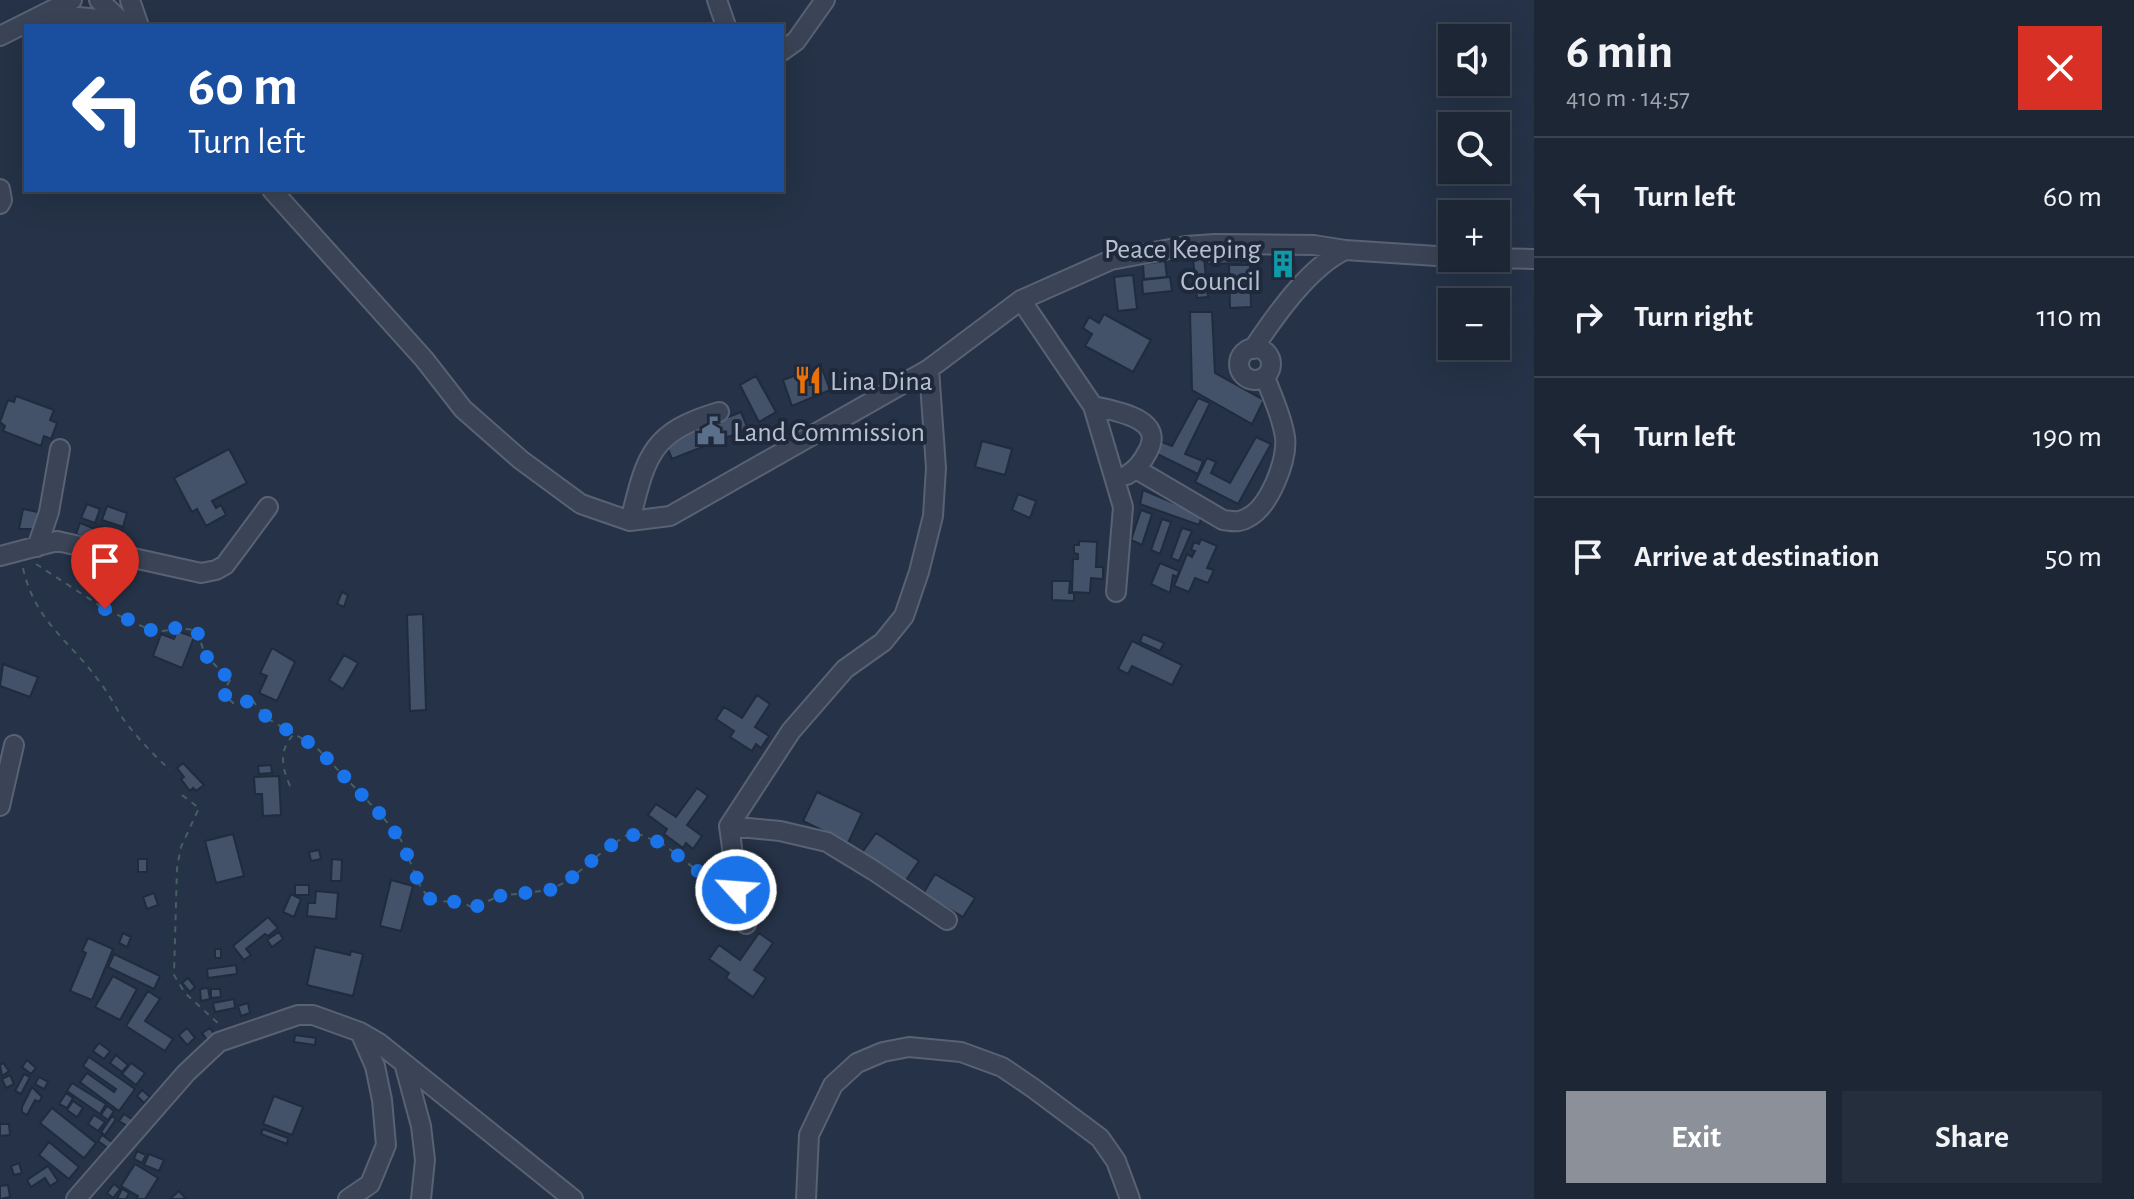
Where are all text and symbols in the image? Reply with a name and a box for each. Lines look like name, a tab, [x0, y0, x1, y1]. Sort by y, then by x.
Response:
map controls	[1438, 24, 1510, 360]
button: sound	[1438, 24, 1510, 96]
button: close	[2018, 26, 2102, 110]
text: 6 min	[1566, 29, 1673, 77]
icon: left	[56, 56, 160, 160]
text: 60 m	[188, 59, 298, 115]
text: 410 m · 14:57	[1566, 85, 1690, 111]
button: search	[1438, 112, 1510, 184]
text: Turn left	[188, 124, 305, 160]
icon: left	[1566, 175, 1610, 219]
text: Turn left	[1634, 182, 1735, 212]
text: 60 m	[2043, 182, 2102, 212]
button: +	[1438, 200, 1510, 272]
place label: Peace Keeping Council	[1104, 236, 1261, 296]
building icon: Peace Keeping Council	[1268, 249, 1298, 279]
button: −	[1438, 288, 1510, 360]
icon: right	[1566, 295, 1610, 339]
text: Turn right	[1634, 302, 1753, 332]
text: 110 m	[2037, 302, 2102, 332]
restaurant icon: Lina Dina	[793, 365, 823, 395]
place label: Lina Dina	[830, 368, 933, 396]
icon: left	[1566, 415, 1610, 459]
public building icon: Land Commission	[696, 416, 726, 446]
place label: Land Commission	[733, 419, 925, 447]
text: Turn left	[1634, 422, 1735, 452]
text: 190 m	[2033, 422, 2102, 452]
pin	[71, 527, 139, 609]
icon: arrive	[1566, 535, 1610, 579]
icon: arrive	[83, 539, 127, 583]
text: Arrive at destination	[1634, 542, 1880, 572]
text: 50 m	[2045, 542, 2102, 572]
position arrow	[694, 848, 778, 932]
button: Exit	[1566, 1091, 1826, 1183]
button: Share	[1842, 1091, 2102, 1183]

